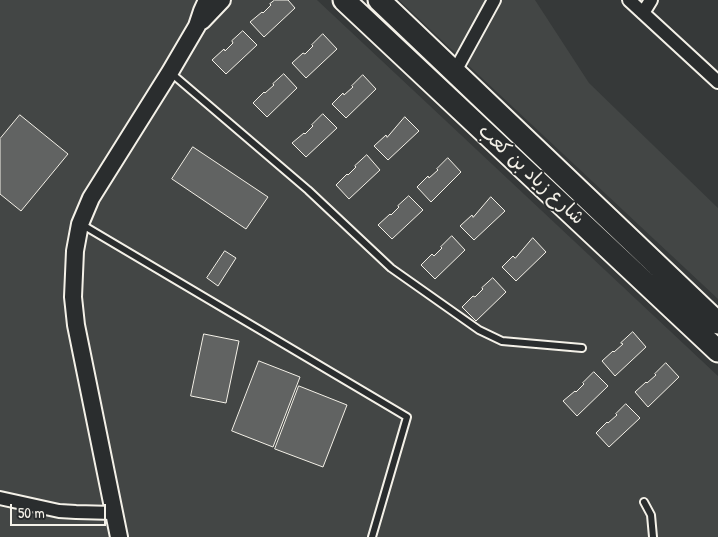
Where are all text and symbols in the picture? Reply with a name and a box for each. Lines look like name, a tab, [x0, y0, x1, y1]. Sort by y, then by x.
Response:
street label: شارع زياد بن كعب	[473, 120, 589, 230]
scale bar	[12, 494, 109, 526]
text: 50 m	[18, 502, 45, 523]

